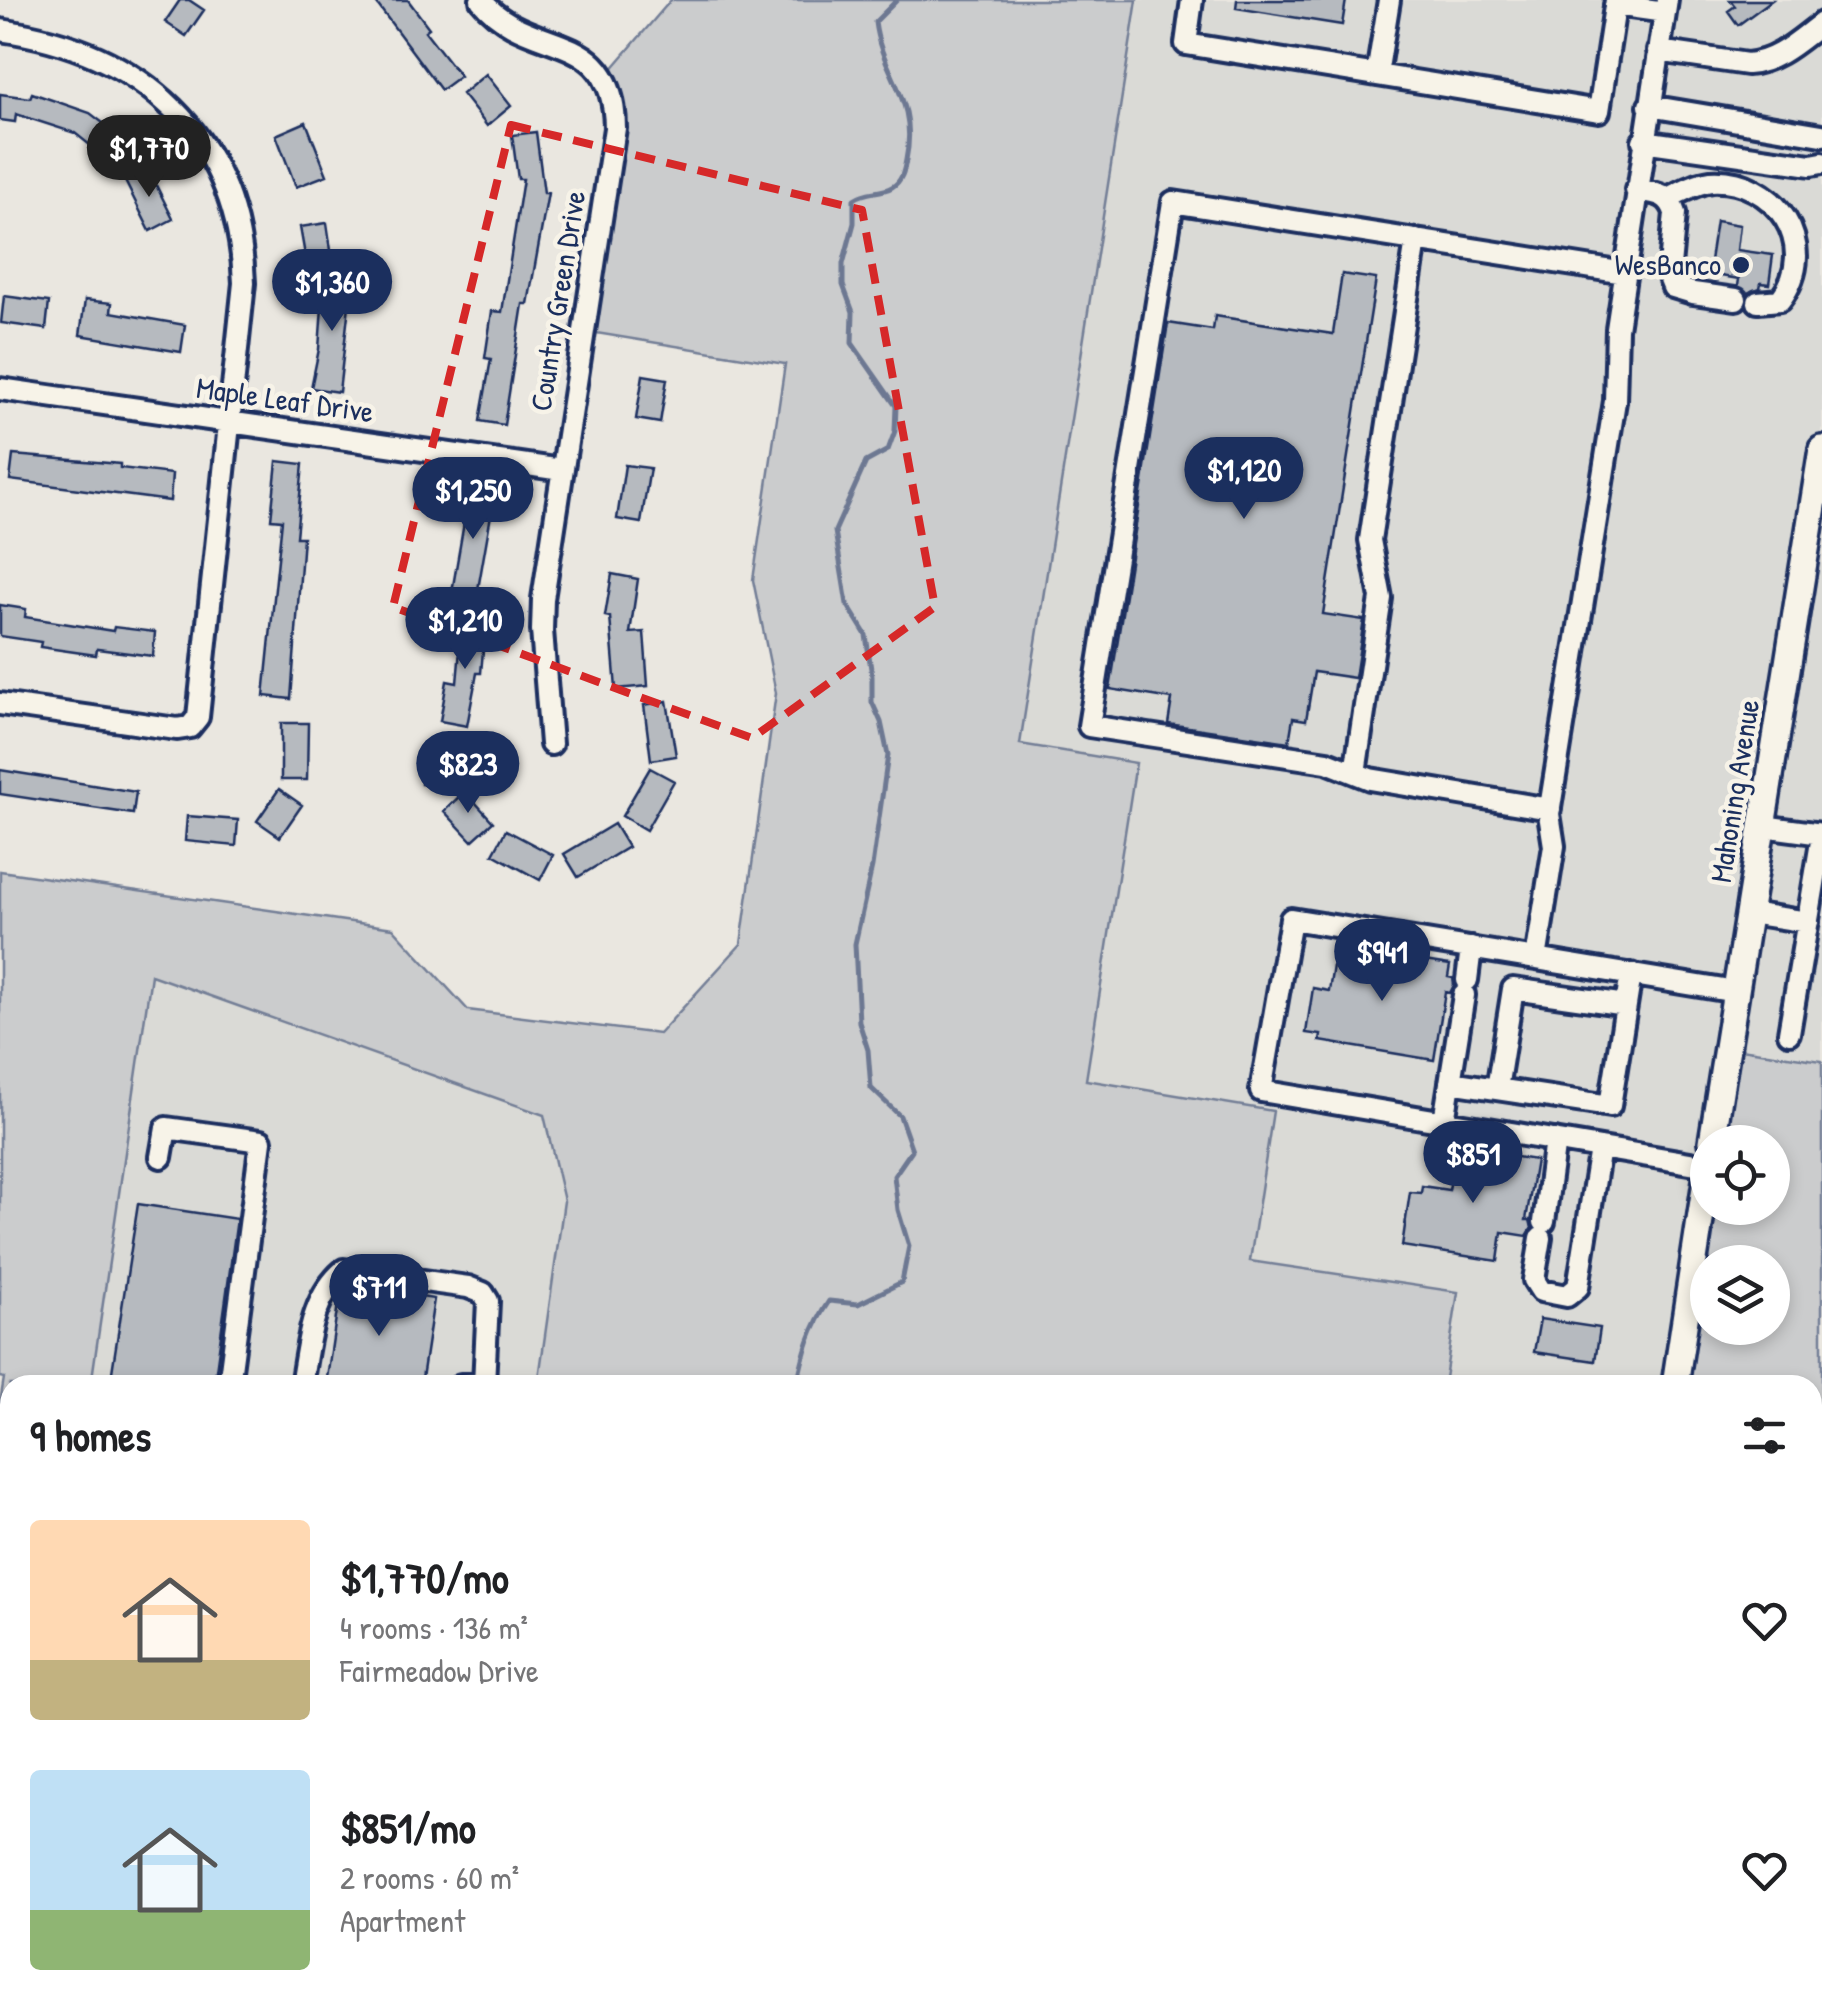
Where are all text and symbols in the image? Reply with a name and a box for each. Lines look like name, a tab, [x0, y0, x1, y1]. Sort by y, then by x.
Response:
pin: $1,770	[68, 115, 230, 200]
text: $1,770	[109, 126, 189, 169]
street label: Country Green Drive	[520, 188, 594, 414]
place label: WesBanco	[1615, 244, 1721, 284]
pin: $1,360	[251, 249, 413, 334]
marker: WesBanco	[1730, 254, 1752, 276]
text: $1,360	[294, 260, 370, 303]
street label: Maple Leaf Drive	[194, 367, 376, 431]
pin: $1,120	[1163, 437, 1325, 522]
text: $1,120	[1206, 448, 1282, 491]
pin: $1,250	[392, 457, 554, 542]
text: $1,250	[434, 468, 512, 511]
pin: $1,210	[384, 587, 546, 672]
text: $1,210	[427, 598, 503, 641]
street label: Mahoning Avenue	[1700, 697, 1768, 885]
pin: $823	[409, 731, 527, 816]
text: $823	[438, 742, 498, 785]
pin: $941	[1323, 919, 1441, 1004]
text: $941	[1356, 930, 1408, 973]
pin: $851	[1414, 1121, 1532, 1206]
map controls	[1690, 1125, 1790, 1345]
button: locate	[1690, 1125, 1790, 1225]
text: $851	[1445, 1132, 1501, 1175]
button: layers	[1690, 1245, 1790, 1345]
pin: $711	[320, 1254, 438, 1339]
text: $711	[351, 1265, 407, 1308]
text: 9 homes	[30, 1407, 151, 1464]
icon: filters	[1737, 1408, 1792, 1463]
text: $1,770/mo	[340, 1549, 509, 1606]
icon: home	[110, 1560, 230, 1680]
icon: heart	[1737, 1593, 1792, 1648]
text: 4 rooms · 136 m²	[340, 1606, 528, 1649]
text: Fairmeadow Drive	[340, 1649, 539, 1692]
text: $851/mo	[340, 1799, 476, 1856]
icon: home	[110, 1810, 230, 1930]
icon: heart	[1737, 1843, 1792, 1898]
text: 2 rooms · 60 m²	[340, 1856, 519, 1899]
text: Apartment	[340, 1899, 465, 1942]

